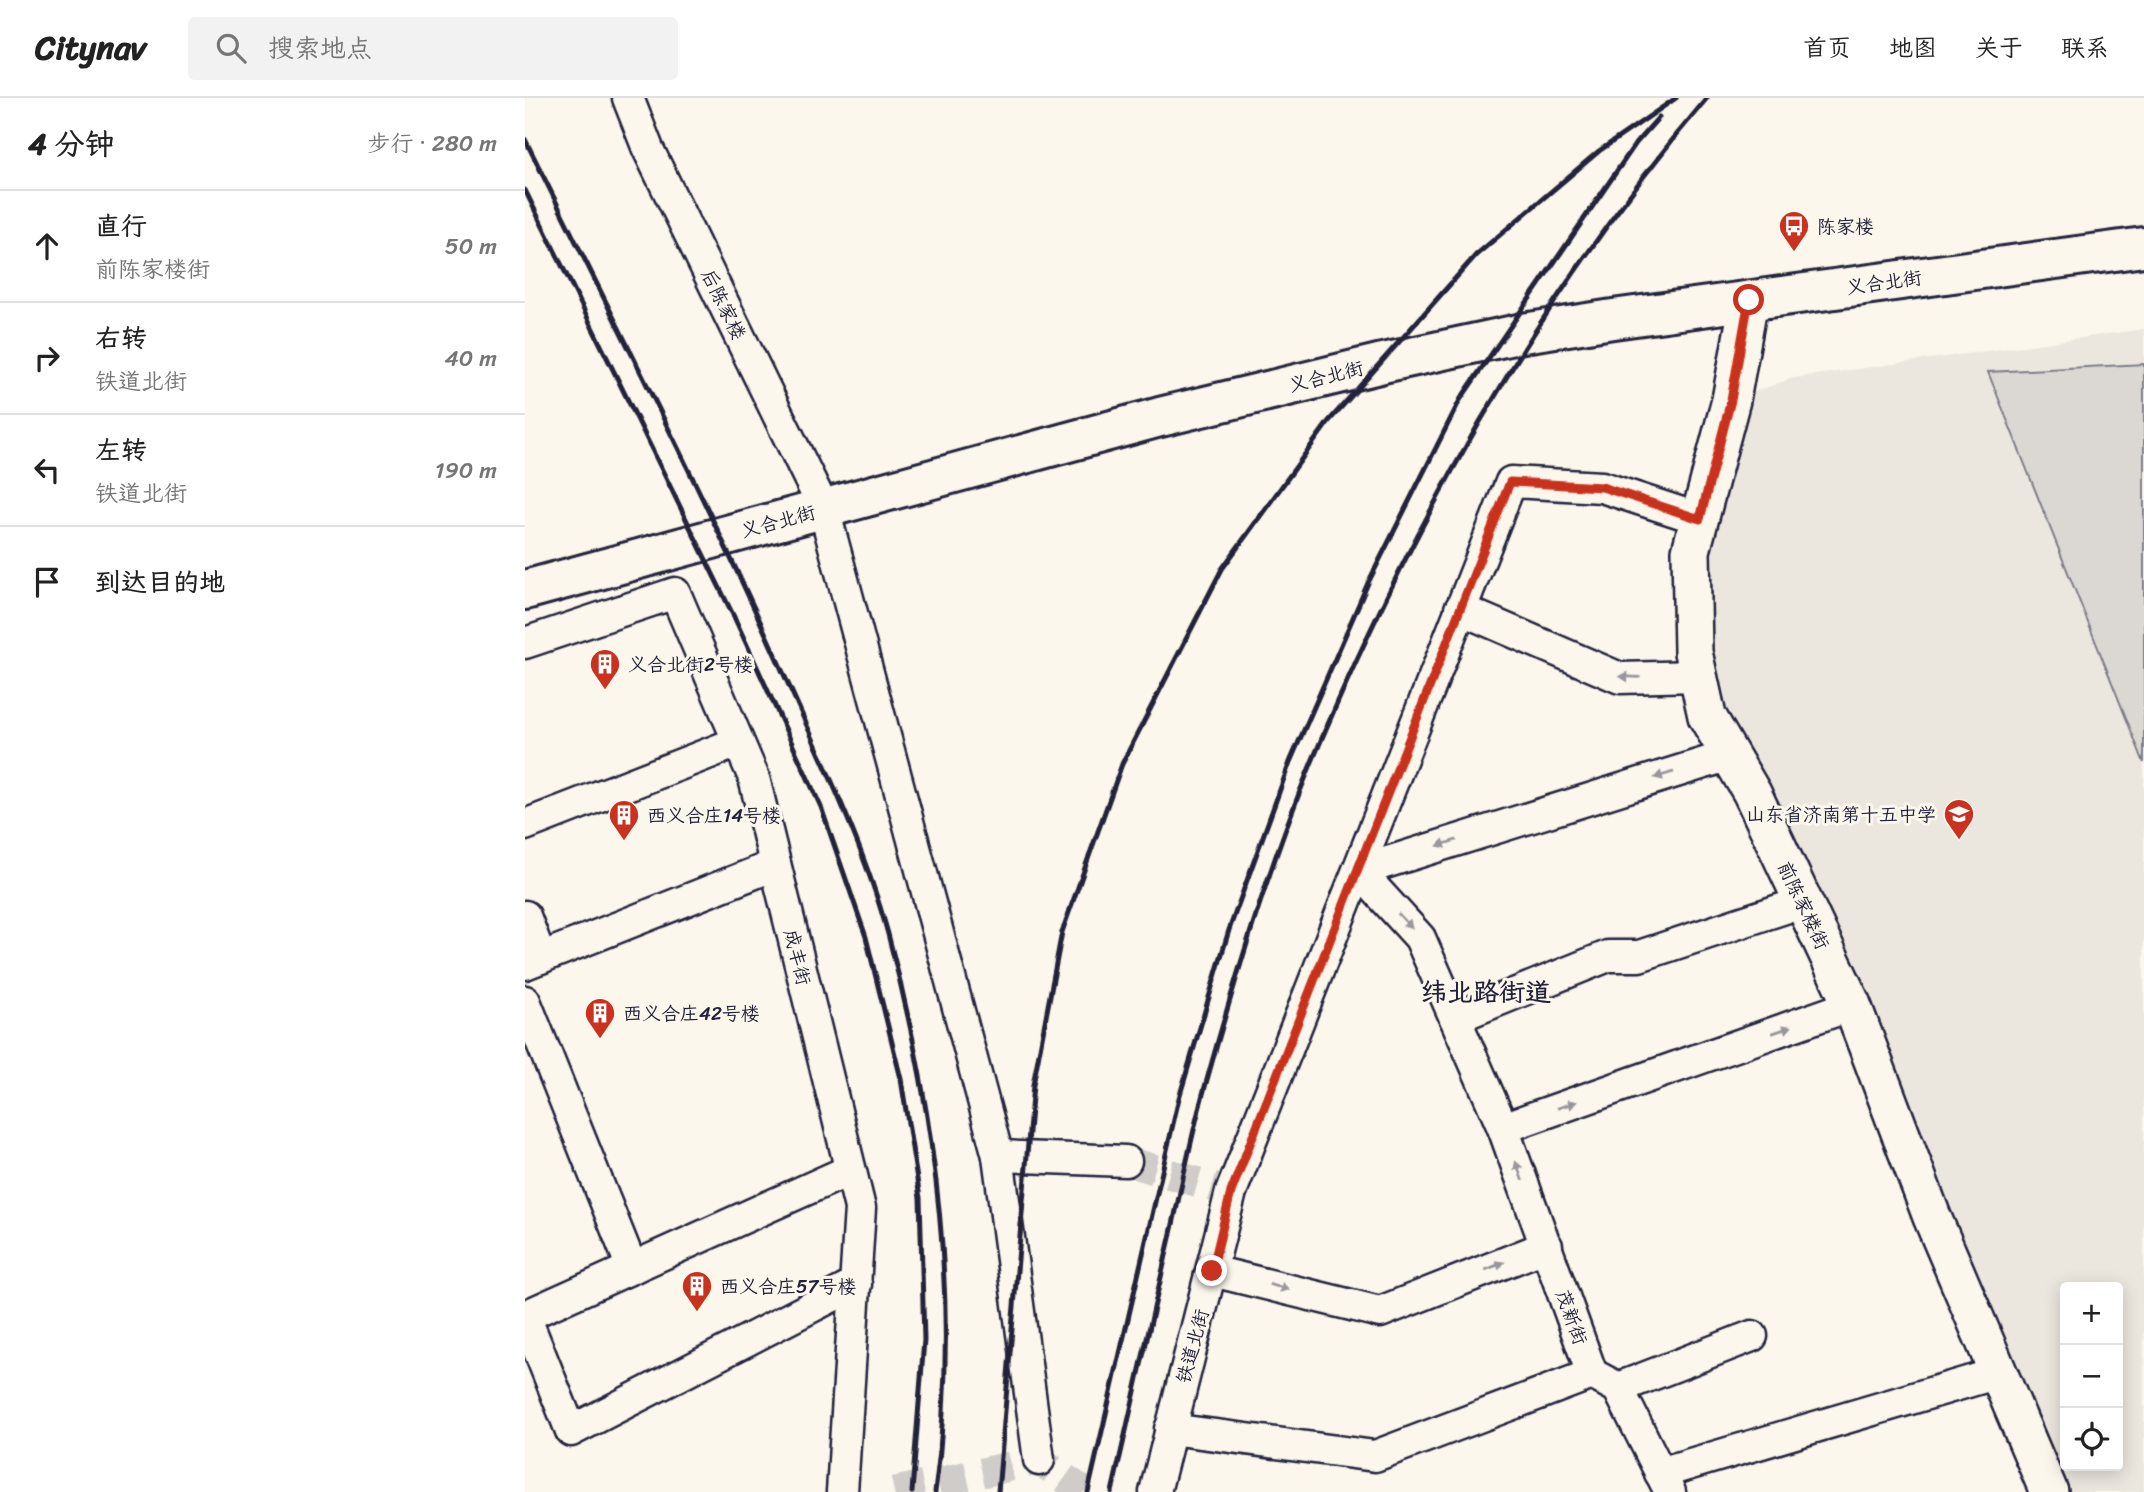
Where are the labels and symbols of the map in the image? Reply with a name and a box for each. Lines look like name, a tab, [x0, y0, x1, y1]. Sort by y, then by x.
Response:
bus stop icon: 陈家楼	[1777, 209, 1811, 253]
place label: 陈家楼	[1817, 210, 1874, 243]
street label: 义合北街	[1844, 261, 1924, 304]
street label: 后陈家楼	[692, 263, 755, 346]
route start	[1733, 284, 1764, 315]
street label: 义合北街	[1285, 351, 1367, 402]
street label: 义合北街	[737, 496, 819, 547]
building icon: 义合北街2号楼	[588, 647, 622, 691]
place label: 义合北街2号楼	[628, 648, 753, 681]
one-way arrow	[1619, 672, 1641, 683]
one-way arrow	[1654, 771, 1675, 781]
school or university icon: 山东省济南第十五中学	[1942, 797, 1976, 841]
building icon: 西义合庄14号楼	[607, 798, 641, 842]
place label: 山东省济南第十五中学	[1746, 798, 1936, 831]
place label: 西义合庄14号楼	[647, 799, 781, 832]
one-way arrow	[1437, 839, 1458, 849]
street label: 前陈家楼街	[1769, 855, 1839, 955]
one-way arrow	[1397, 912, 1413, 930]
street label: 成丰街	[775, 925, 820, 989]
district label: 纬北路街道	[1421, 969, 1551, 1015]
building icon: 西义合庄42号楼	[583, 996, 617, 1040]
place label: 西义合庄42号楼	[623, 997, 760, 1030]
one-way arrow	[1772, 1024, 1793, 1035]
one-way arrow	[1557, 1099, 1578, 1110]
one-way arrow	[1513, 1161, 1524, 1182]
route end	[1196, 1255, 1227, 1286]
one-way arrow	[1484, 1261, 1505, 1272]
building icon: 西义合庄57号楼	[680, 1269, 714, 1313]
place label: 西义合庄57号楼	[720, 1270, 856, 1303]
one-way arrow	[1268, 1282, 1290, 1293]
street label: 茂新街	[1546, 1285, 1597, 1350]
street label: 铁道北街	[1167, 1305, 1218, 1387]

